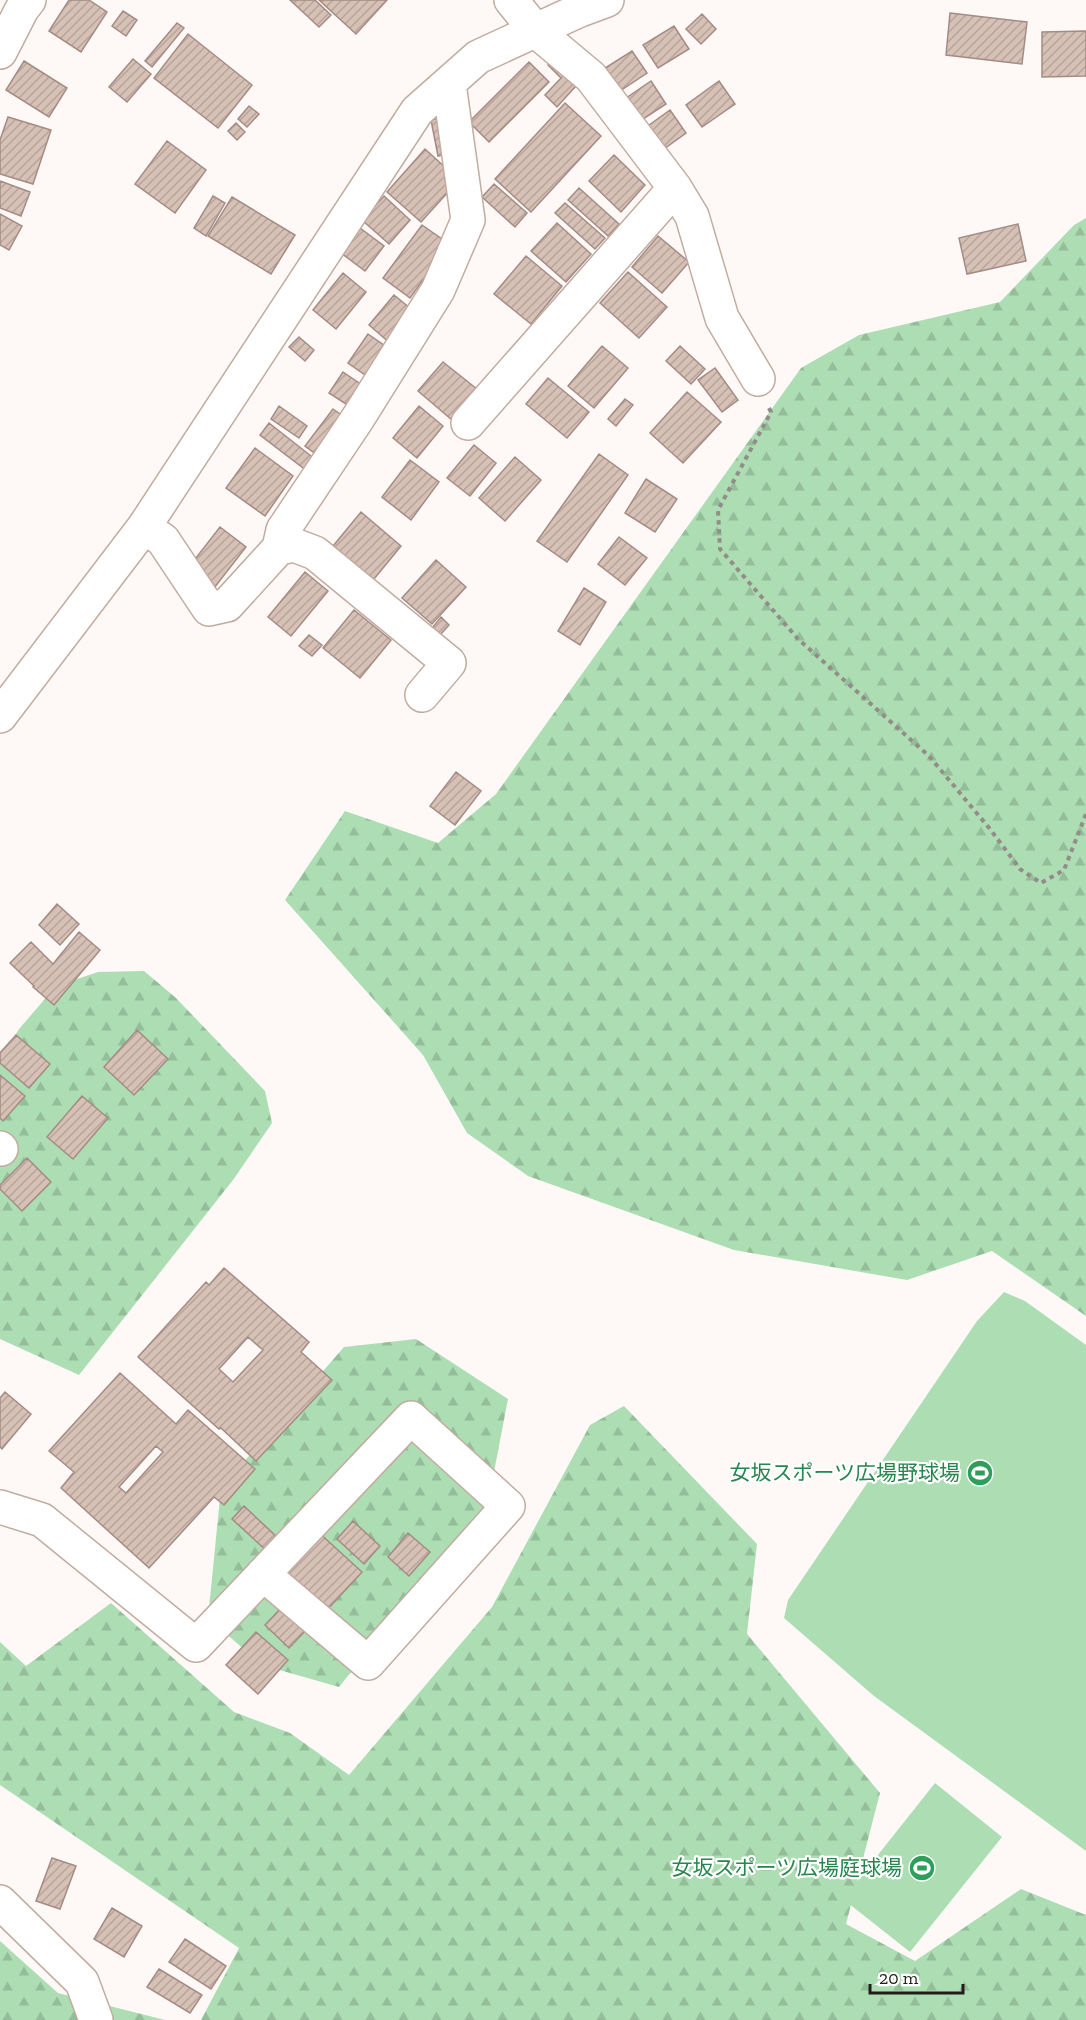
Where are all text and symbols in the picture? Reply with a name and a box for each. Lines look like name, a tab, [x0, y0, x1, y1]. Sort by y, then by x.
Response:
sports icon: 女坂スポーツ広場野球場	[965, 1458, 995, 1488]
place label: 女坂スポーツ広場野球場	[729, 1460, 960, 1485]
sports icon: 女坂スポーツ広場庭球場	[907, 1853, 937, 1883]
place label: 女坂スポーツ広場庭球場	[671, 1855, 902, 1880]
scale bar	[870, 1957, 963, 1995]
text: 20 m	[879, 1967, 919, 1989]

